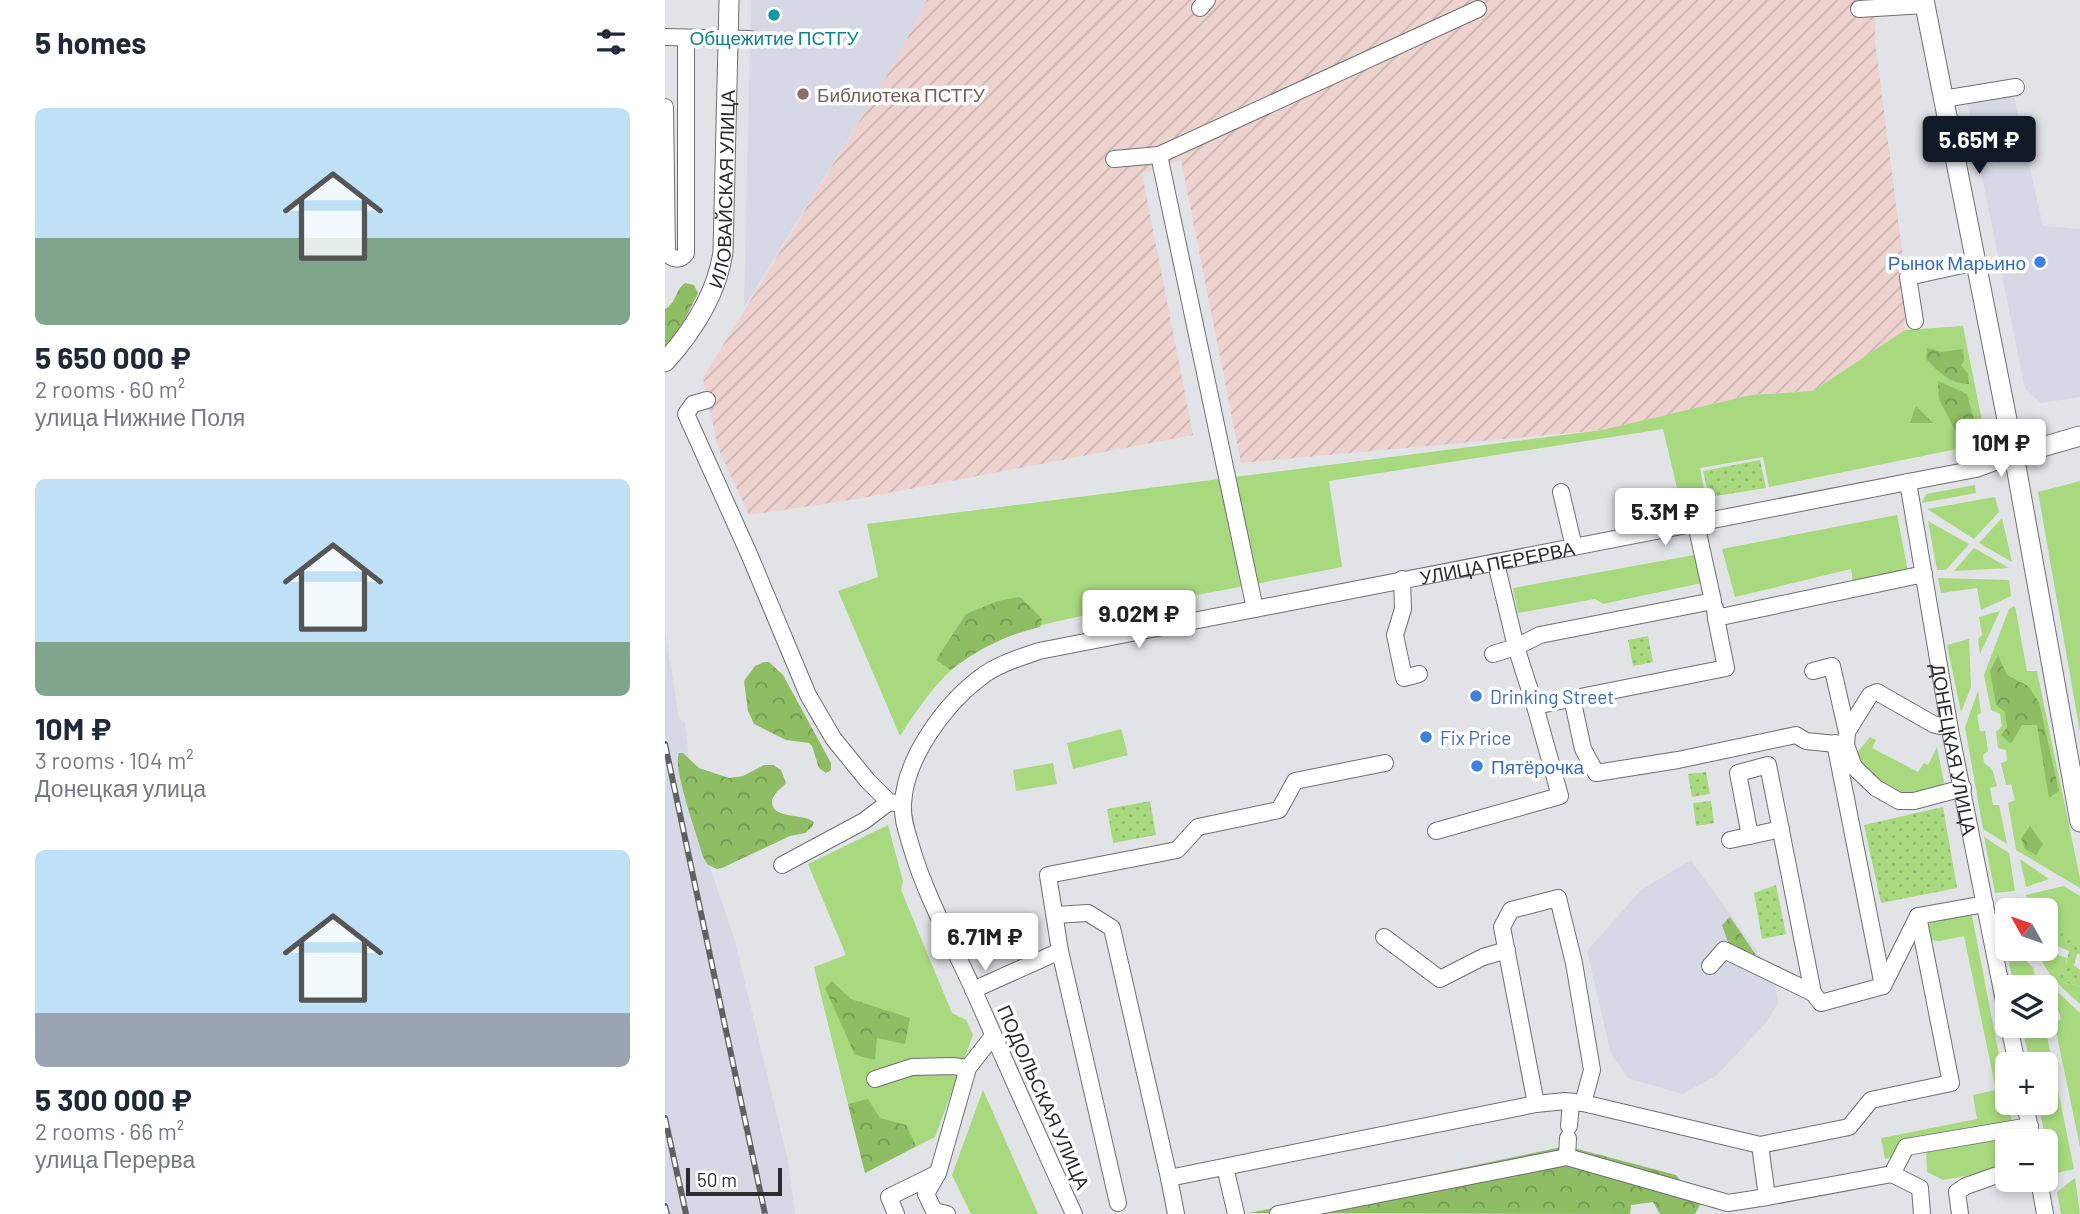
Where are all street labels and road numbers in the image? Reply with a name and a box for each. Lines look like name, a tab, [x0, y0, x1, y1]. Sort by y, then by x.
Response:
street label: ИЛОВАЙСКАЯ УЛИЦА	[703, 89, 738, 291]
street label: УЛИЦА ПЕРЕРВА	[1418, 536, 1577, 588]
street label: ДОНЕЦКАЯ УЛИЦА	[1927, 662, 1982, 837]
street label: ПОДОЛЬСКАЯ УЛИЦА	[993, 1001, 1095, 1193]

